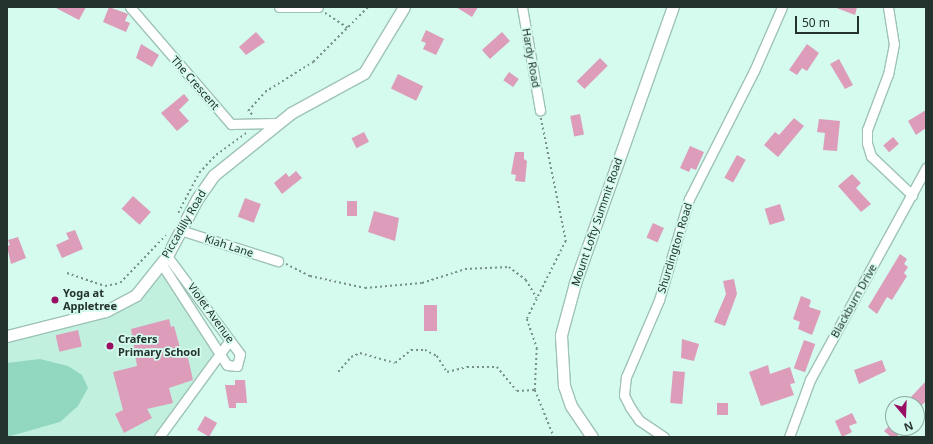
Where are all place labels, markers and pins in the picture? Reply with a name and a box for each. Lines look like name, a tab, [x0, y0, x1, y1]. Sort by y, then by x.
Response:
place label: Yoga at Appletree	[63, 287, 117, 313]
marker: Yoga at Appletree	[50, 295, 60, 305]
place label: Crafers Primary School	[118, 333, 200, 359]
marker: Crafers Primary School	[105, 341, 115, 351]

